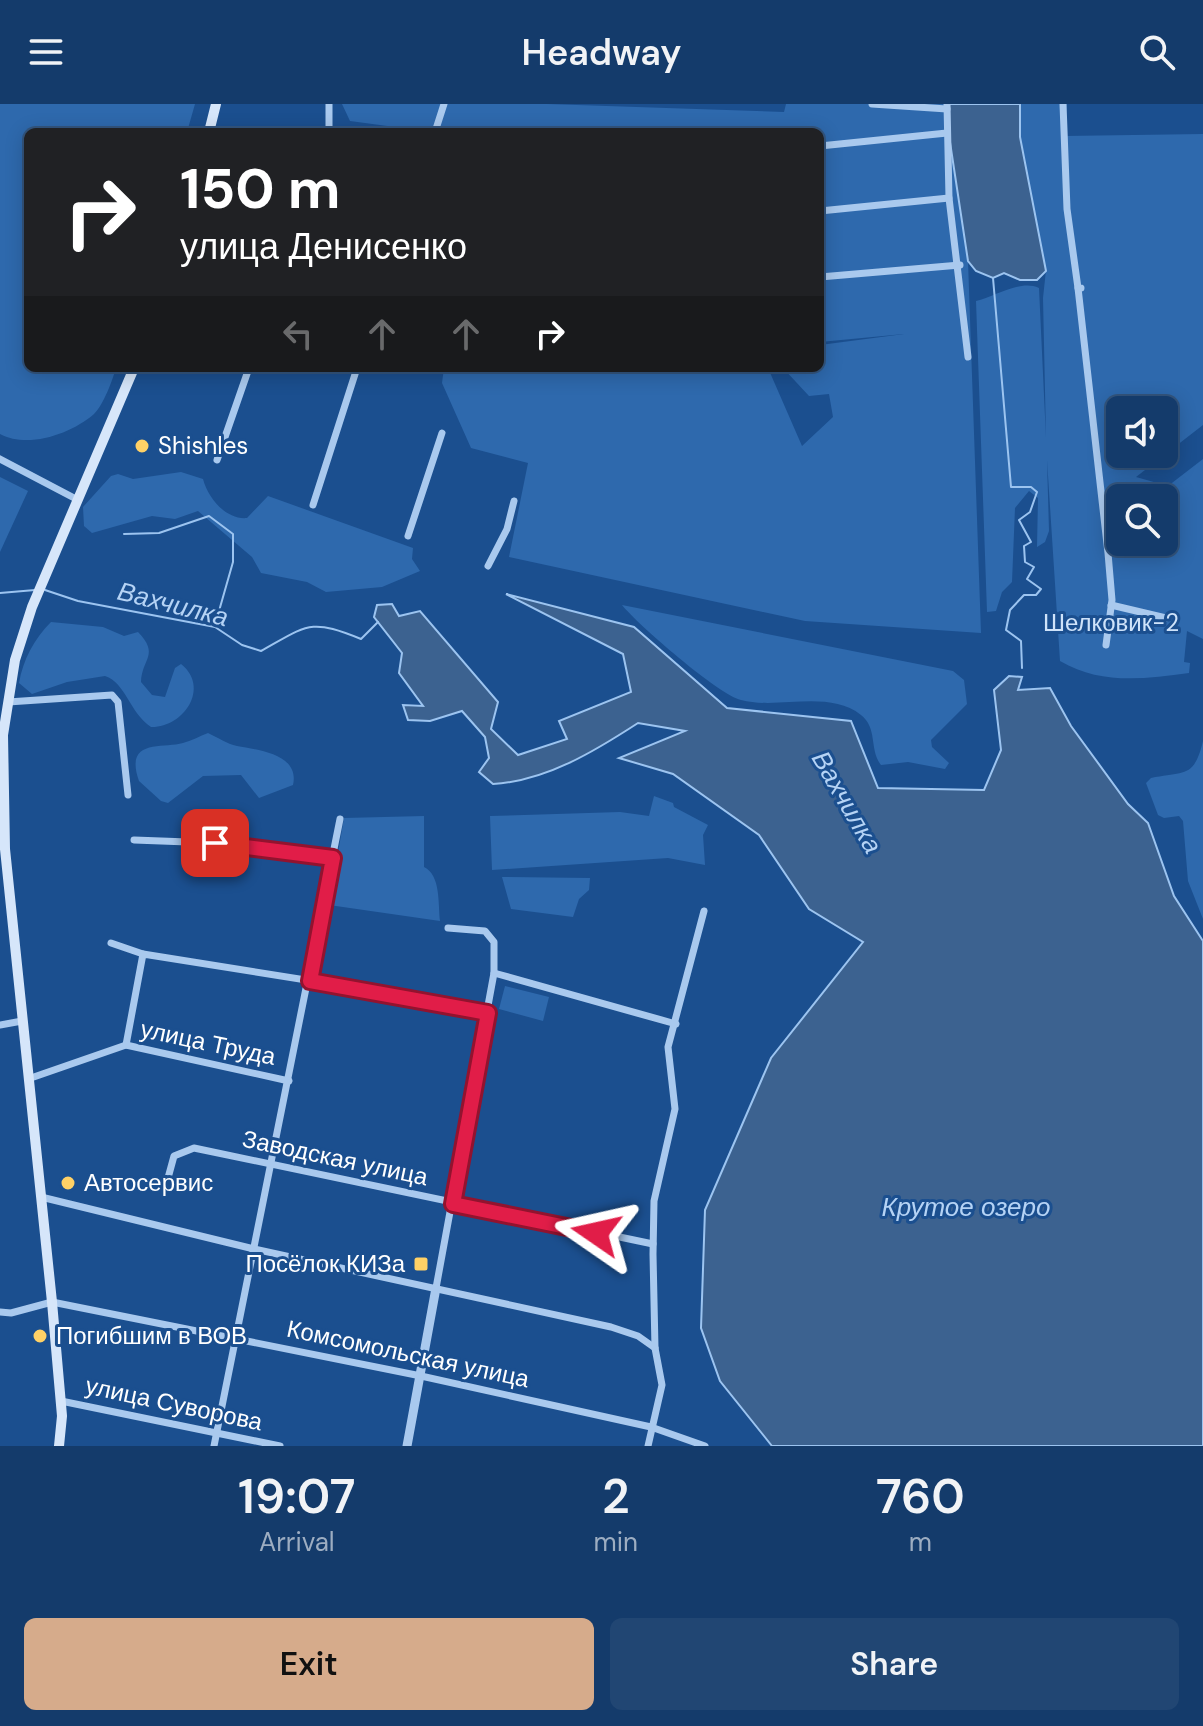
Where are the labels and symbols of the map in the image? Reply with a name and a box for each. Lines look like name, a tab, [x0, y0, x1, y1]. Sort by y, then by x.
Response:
place label: Shishles	[158, 430, 248, 461]
marker: Shishles	[133, 437, 151, 455]
water label: Вахчилка	[114, 574, 232, 634]
park label: Шелковик-2	[1043, 607, 1179, 638]
water label: Вахчилка	[804, 745, 890, 859]
pin	[181, 809, 249, 877]
street label: улица Труда	[138, 1013, 279, 1072]
street label: Заводская улица	[239, 1123, 431, 1192]
place label: Автосервис	[84, 1167, 213, 1198]
marker: Автосервис	[59, 1174, 77, 1192]
water label: Крутое озеро	[882, 1190, 1050, 1224]
position arrow	[554, 1191, 638, 1275]
place label: Посёлок КИЗа	[245, 1248, 406, 1279]
marker: Посёлок КИЗа	[412, 1255, 430, 1273]
street label: Комсомольская улица	[284, 1313, 533, 1394]
place label: Погибшим в ВОВ	[56, 1320, 247, 1351]
marker: Погибшим в ВОВ	[31, 1327, 49, 1345]
street label: улица Суворова	[83, 1370, 266, 1438]

